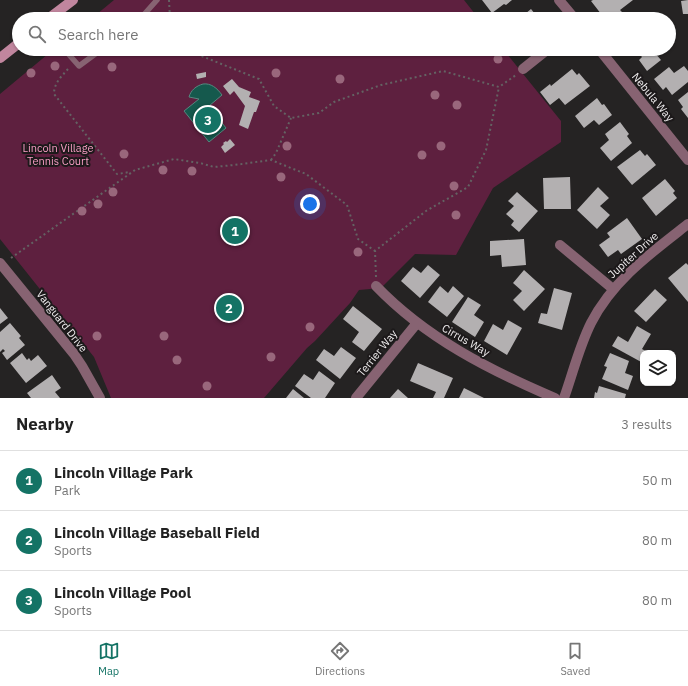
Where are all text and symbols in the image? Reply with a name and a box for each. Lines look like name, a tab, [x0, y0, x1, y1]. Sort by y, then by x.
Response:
search box	[12, 12, 676, 56]
icon: search	[26, 23, 48, 45]
text: Search here	[58, 25, 138, 44]
street label: Nebula Way	[629, 70, 677, 125]
pin: 3	[195, 105, 221, 135]
park label: Lincoln Village Tennis Court	[22, 141, 94, 168]
your location	[300, 194, 320, 214]
pin: 1	[222, 216, 248, 246]
street label: Jupiter Drive	[605, 229, 661, 281]
street label: Vanguard Drive	[33, 287, 91, 355]
pin: 2	[216, 293, 242, 323]
street label: Cirrus Way	[440, 321, 493, 360]
street label: Terrier Way	[354, 326, 400, 379]
map controls	[640, 350, 676, 386]
button: layers	[640, 350, 676, 386]
text: Nearby	[16, 413, 74, 435]
text: 3 results	[621, 416, 672, 433]
text: Lincoln Village Park	[54, 463, 193, 482]
text: 1	[25, 472, 33, 489]
text: 50 m	[642, 472, 672, 489]
text: Park	[54, 482, 80, 499]
text: Lincoln Village Baseball Field	[54, 523, 260, 542]
text: 2	[25, 532, 33, 549]
text: 80 m	[642, 532, 672, 549]
text: Sports	[54, 542, 92, 559]
text: Lincoln Village Pool	[54, 583, 191, 602]
text: 3	[25, 592, 33, 609]
text: 80 m	[642, 592, 672, 609]
text: Sports	[54, 602, 92, 619]
tab: Map	[98, 640, 120, 678]
tab: Directions	[315, 640, 365, 678]
tab: Saved	[560, 640, 590, 678]

